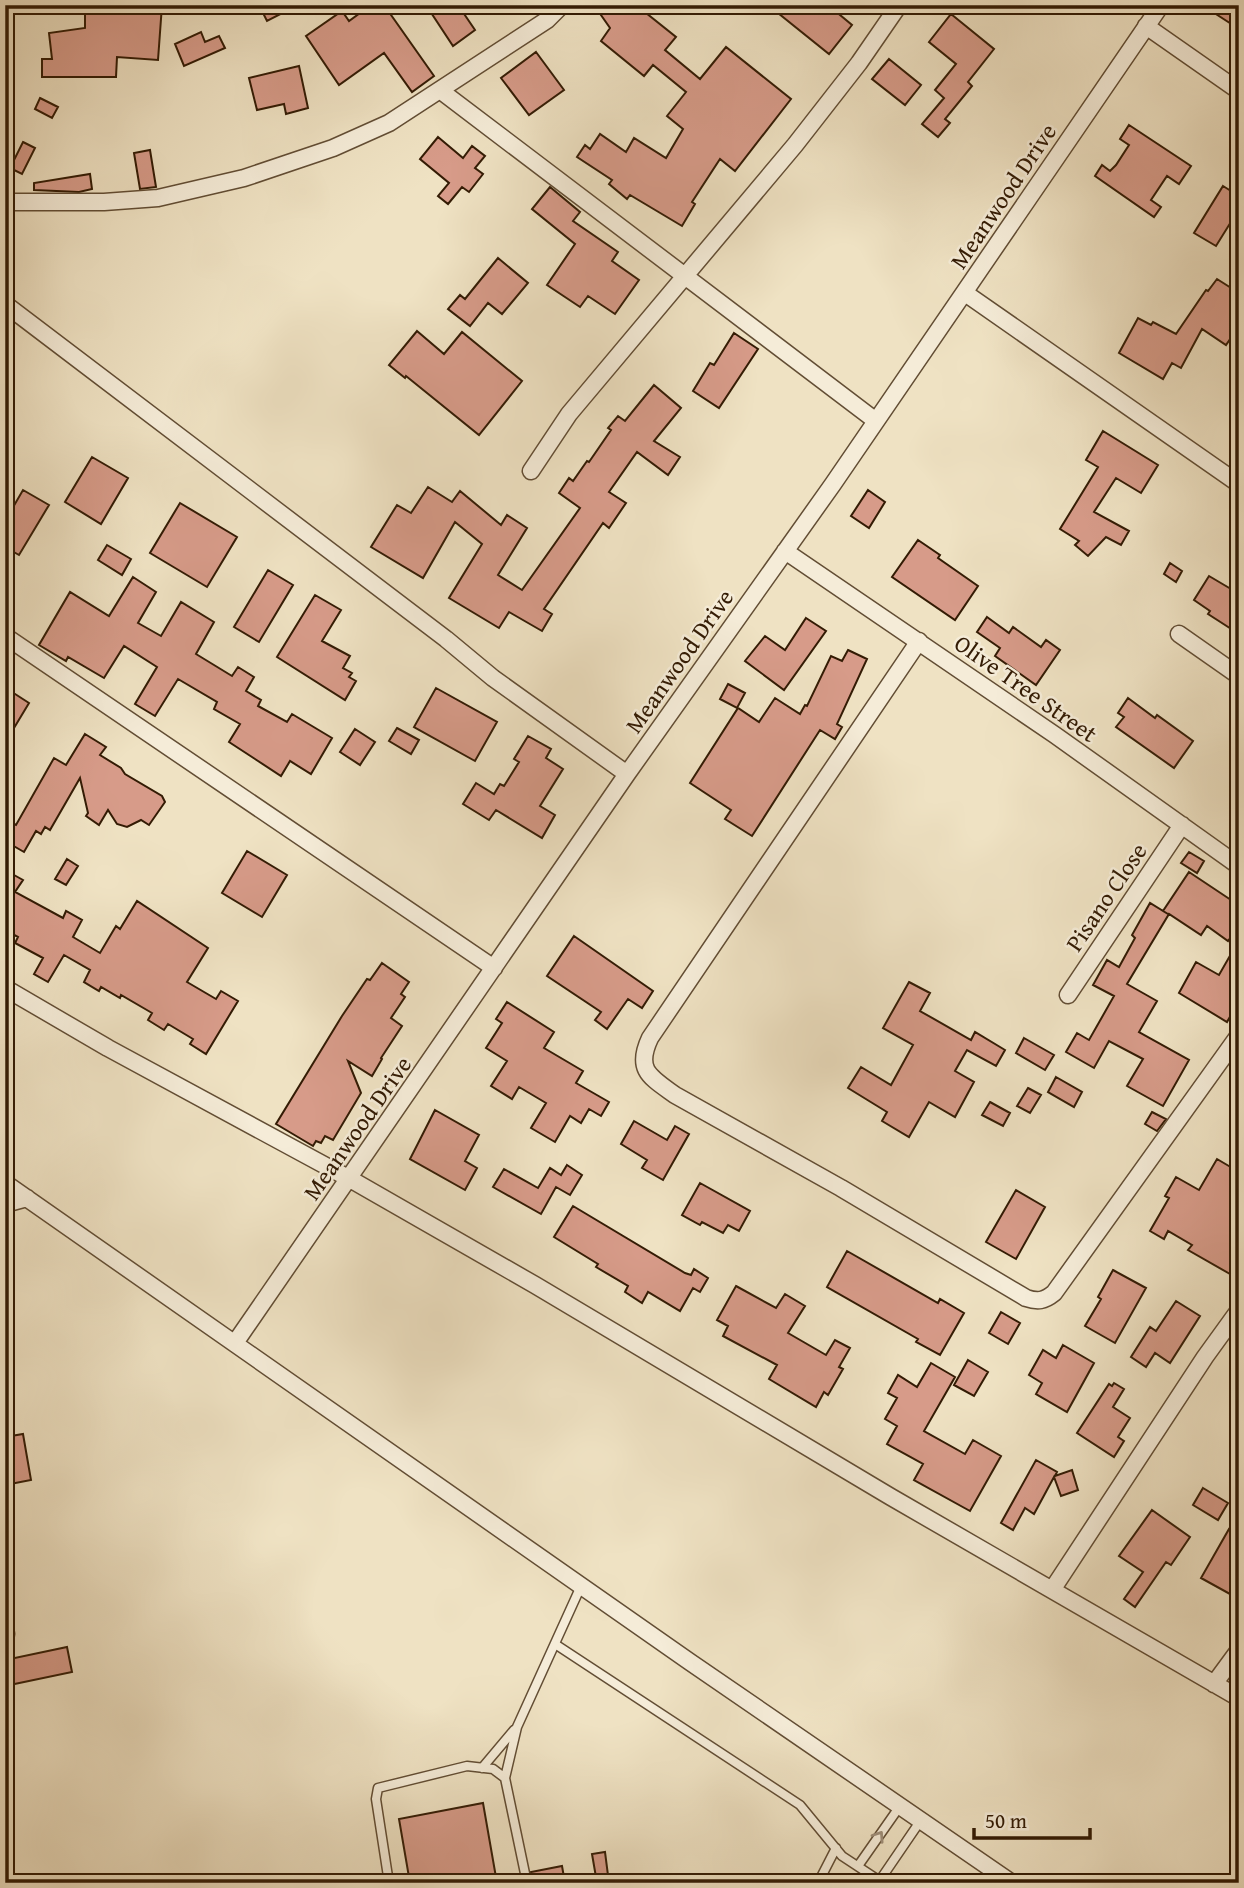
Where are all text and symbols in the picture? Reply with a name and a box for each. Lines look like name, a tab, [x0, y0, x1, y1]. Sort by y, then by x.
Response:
street label: Meanwood Drive	[941, 116, 1065, 276]
street label: Meanwood Drive	[616, 582, 742, 740]
street label: Olive Tree Street	[947, 626, 1105, 751]
street label: Pisano Close	[1057, 836, 1155, 958]
street label: Meanwood Drive	[294, 1049, 420, 1207]
scale bar	[974, 1797, 1090, 1841]
text: 50 m	[985, 1805, 1027, 1836]
one-way arrow	[871, 1831, 883, 1844]

